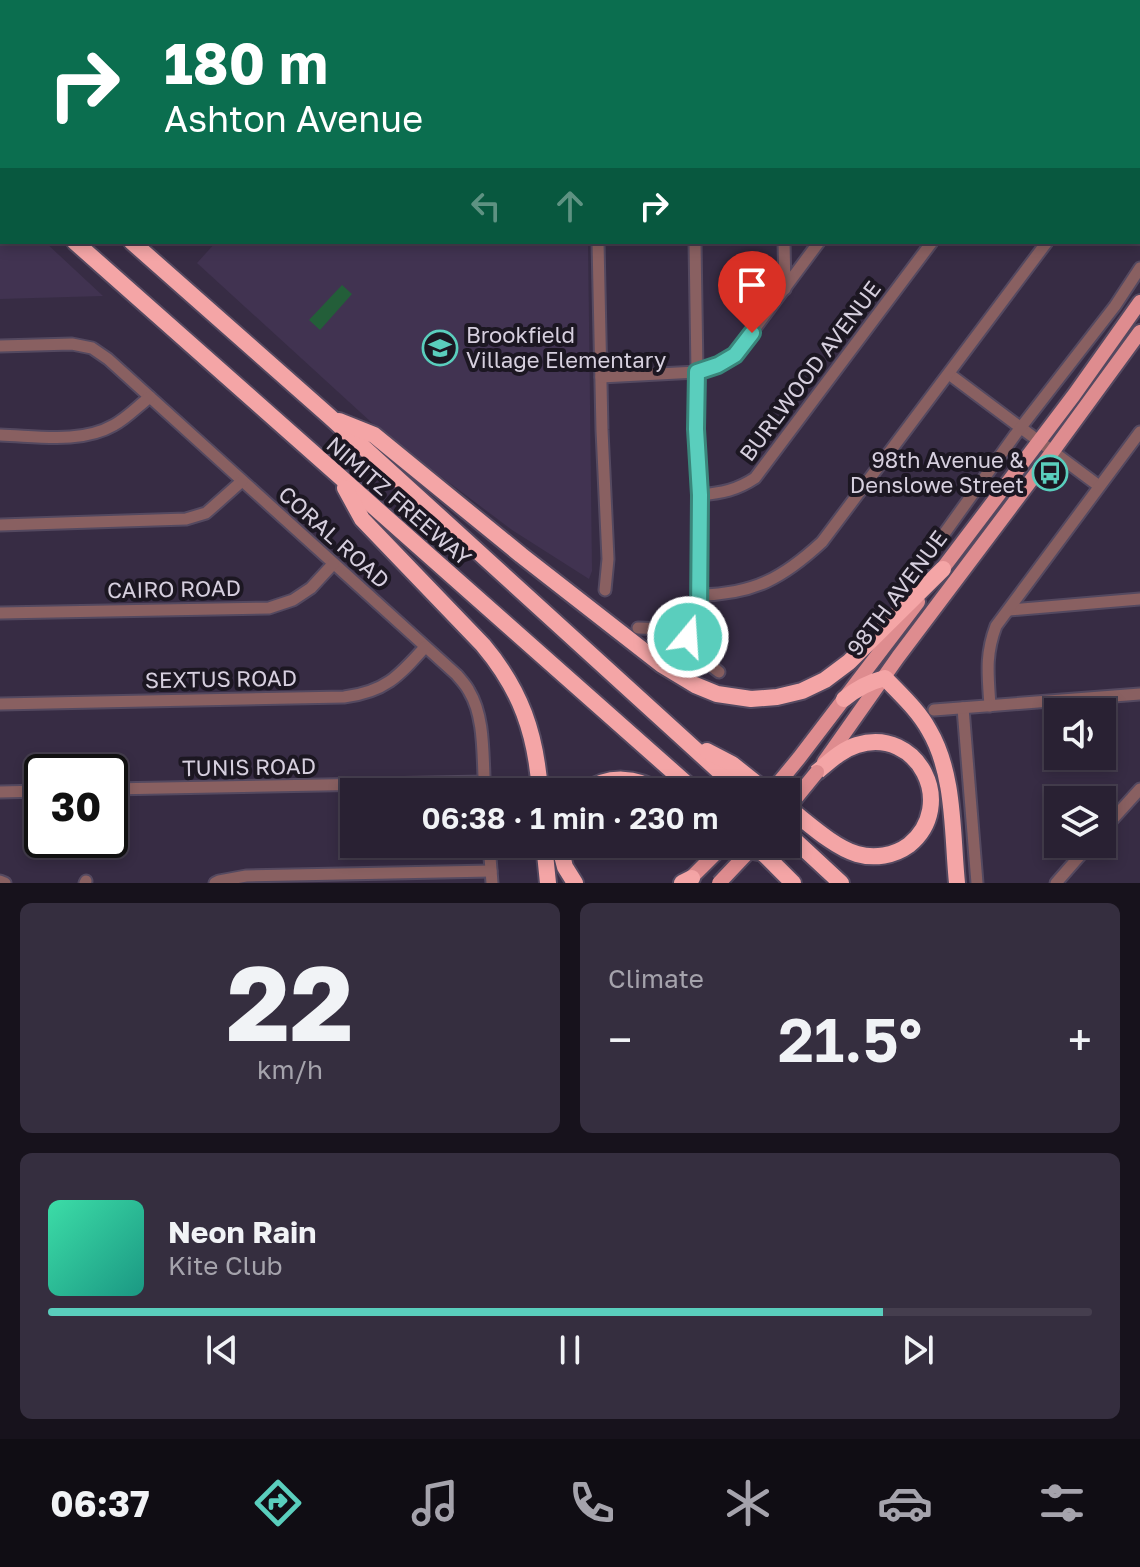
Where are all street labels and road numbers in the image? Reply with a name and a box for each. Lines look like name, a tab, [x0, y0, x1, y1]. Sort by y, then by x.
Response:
street label: BURLWOOD AVENUE	[733, 275, 886, 466]
street label: NIMITZ FREEWAY	[321, 430, 477, 571]
street label: CORAL ROAD	[273, 480, 395, 593]
street label: 98TH AVENUE	[841, 525, 952, 661]
street label: CAIRO ROAD	[107, 574, 241, 603]
street label: SEXTUS ROAD	[145, 664, 297, 693]
street label: TUNIS ROAD	[182, 752, 316, 781]

